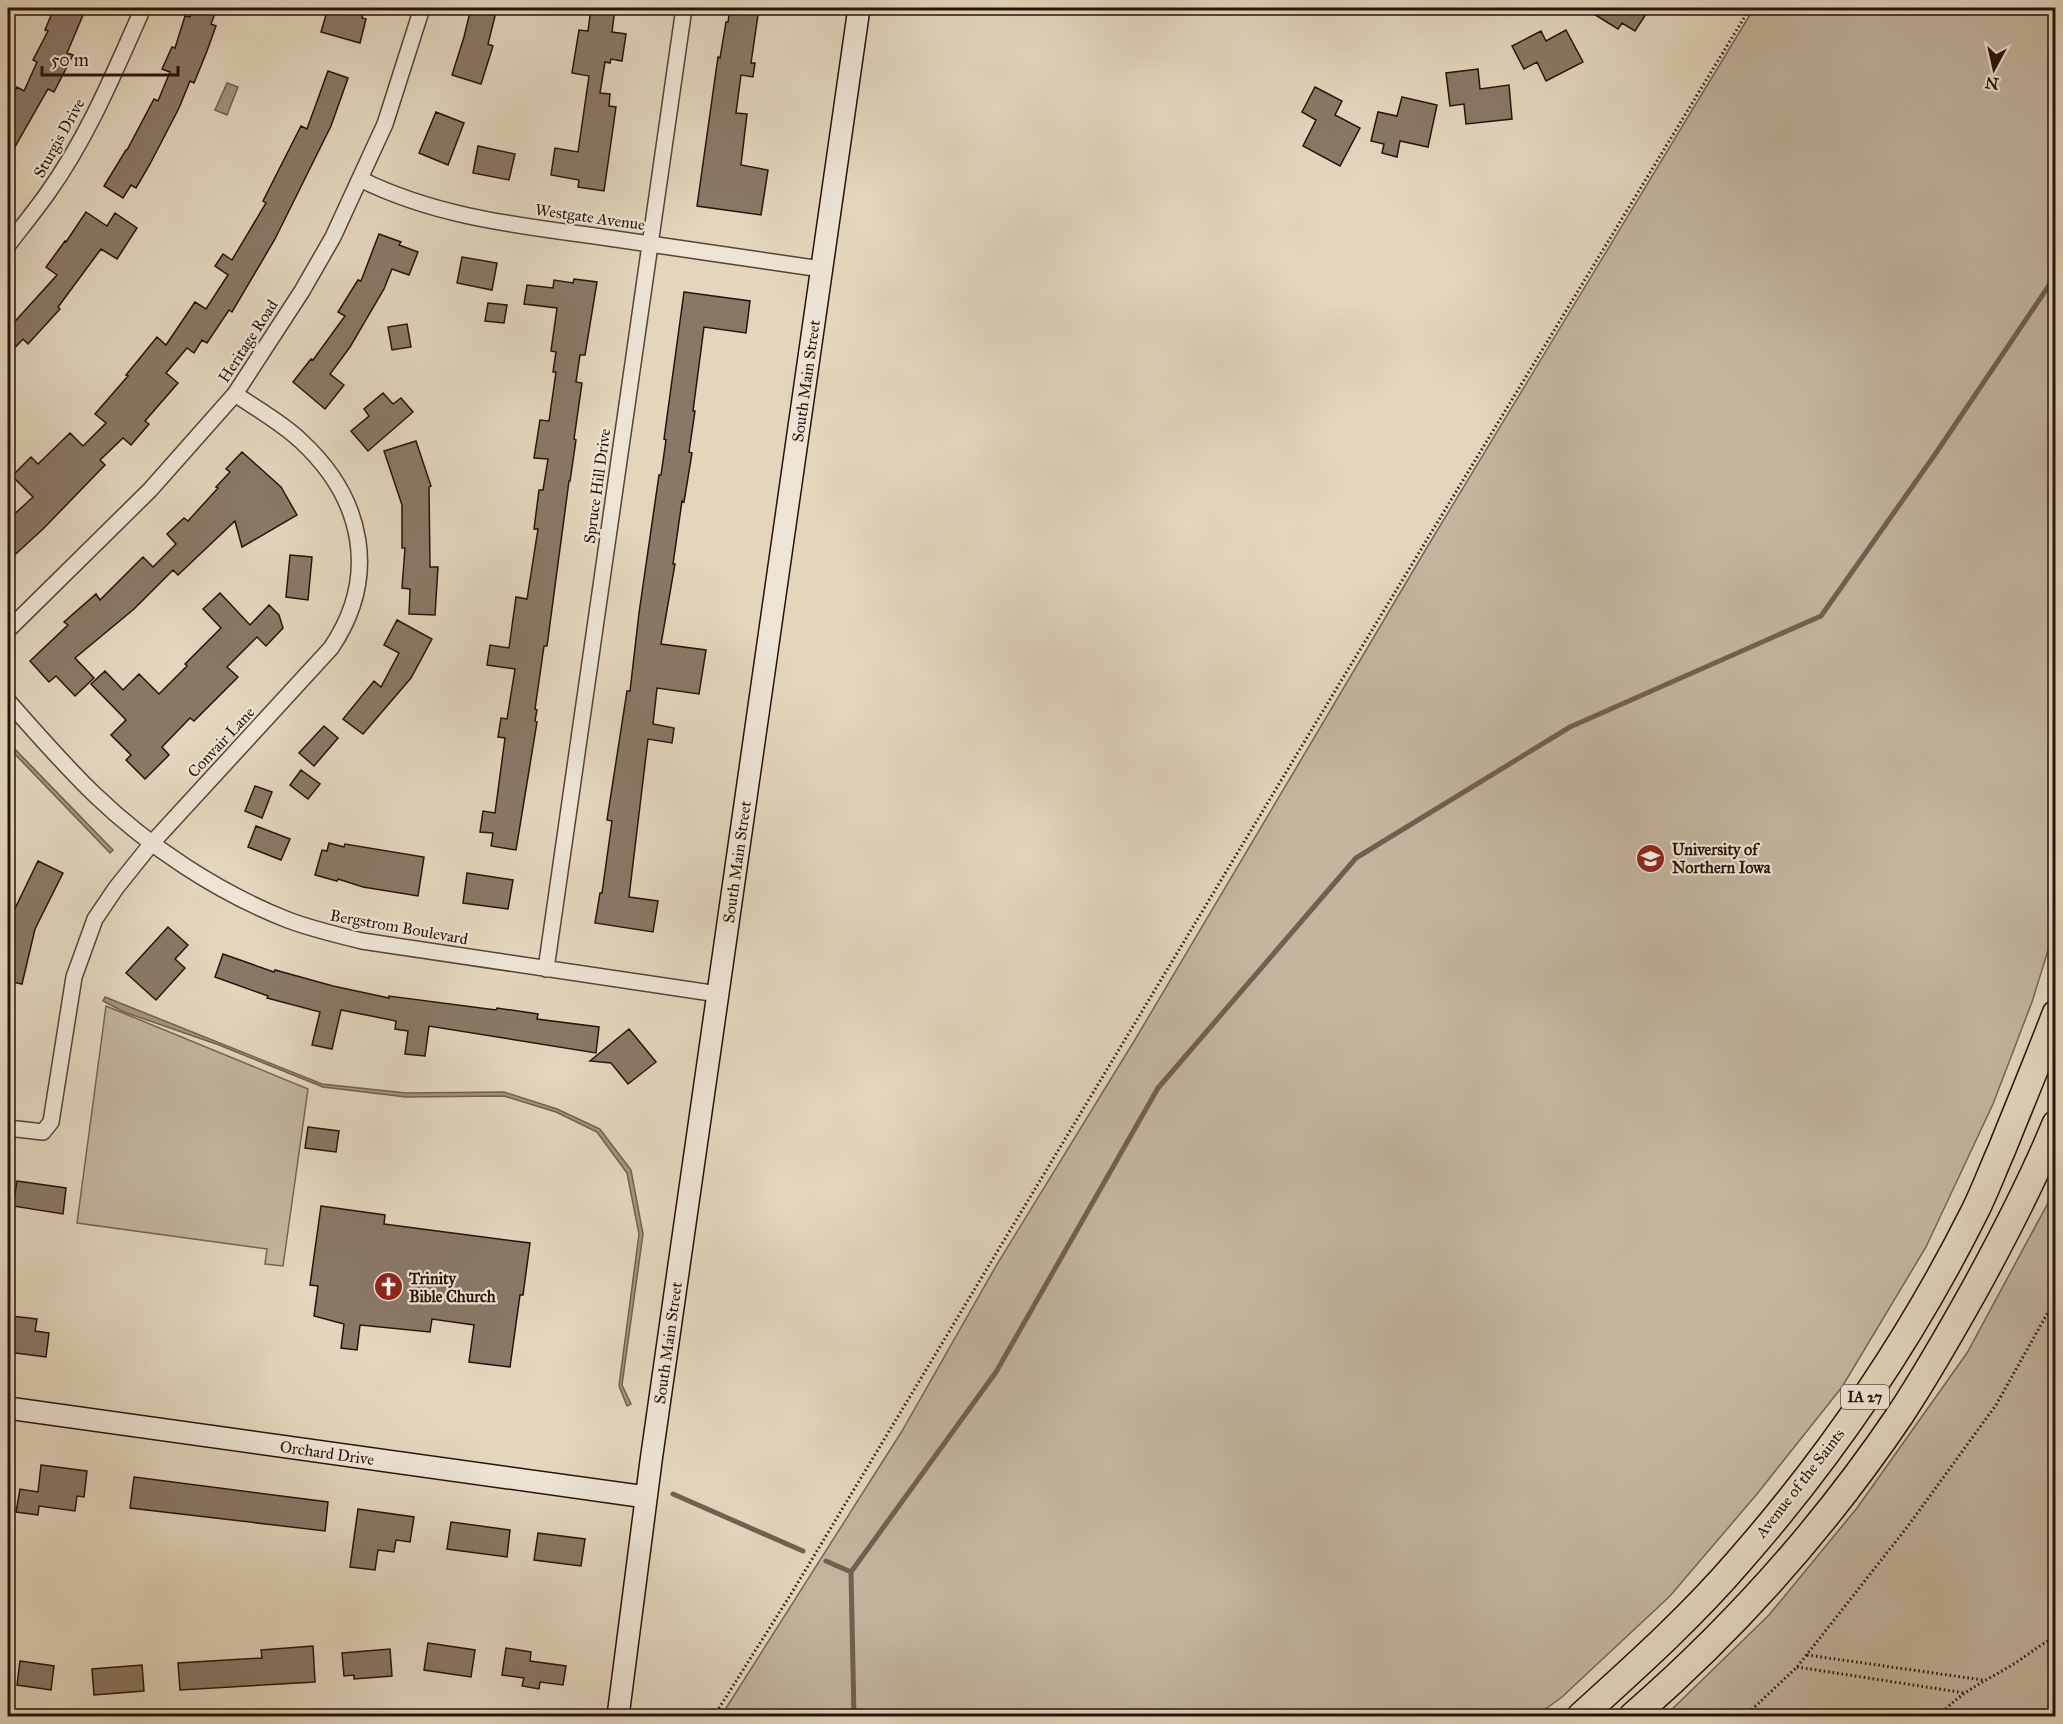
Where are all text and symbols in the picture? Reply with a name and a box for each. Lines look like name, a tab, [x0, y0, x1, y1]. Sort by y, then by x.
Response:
scale bar	[42, 39, 178, 77]
north arrow	[1964, 39, 2024, 99]
text: 50 m	[51, 49, 89, 71]
text: N	[1984, 73, 2000, 94]
street label: Sturgis Drive	[29, 95, 90, 181]
street label: Westgate Avenue	[534, 200, 646, 235]
street label: Heritage Road	[214, 296, 283, 386]
street label: South Main Street	[788, 318, 824, 443]
street label: Spruce Hill Drive	[580, 427, 615, 545]
street label: Convair Lane	[183, 702, 259, 781]
street label: South Main Street	[719, 799, 755, 924]
place label: University of Northern Iowa	[1672, 840, 1772, 877]
school or university icon: University of Northern Iowa	[1635, 842, 1667, 874]
street label: Bergstrom Boulevard	[328, 906, 469, 949]
place label: Trinity Bible Church	[408, 1269, 496, 1306]
church icon: Trinity Bible Church	[372, 1271, 404, 1303]
street label: South Main Street	[650, 1280, 686, 1405]
road number: IA 27	[1841, 1385, 1889, 1409]
street label: Avenue of the Saints	[1751, 1424, 1849, 1542]
street label: Orchard Drive	[279, 1437, 376, 1469]

